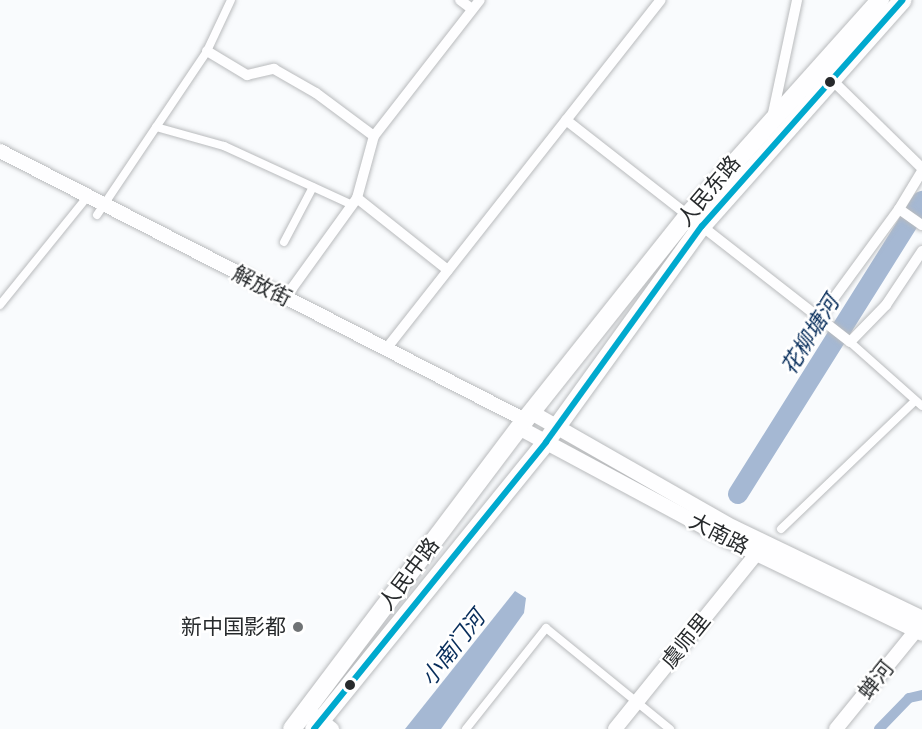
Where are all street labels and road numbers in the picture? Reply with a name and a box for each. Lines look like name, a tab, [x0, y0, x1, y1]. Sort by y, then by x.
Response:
street label: 人民东路	[672, 151, 746, 231]
street label: 解放街	[228, 260, 296, 312]
street label: 大南路	[685, 508, 753, 560]
street label: 人民中路	[374, 533, 444, 615]
street label: 虞师里	[656, 609, 716, 673]
street label: 蝉河	[853, 656, 899, 704]

